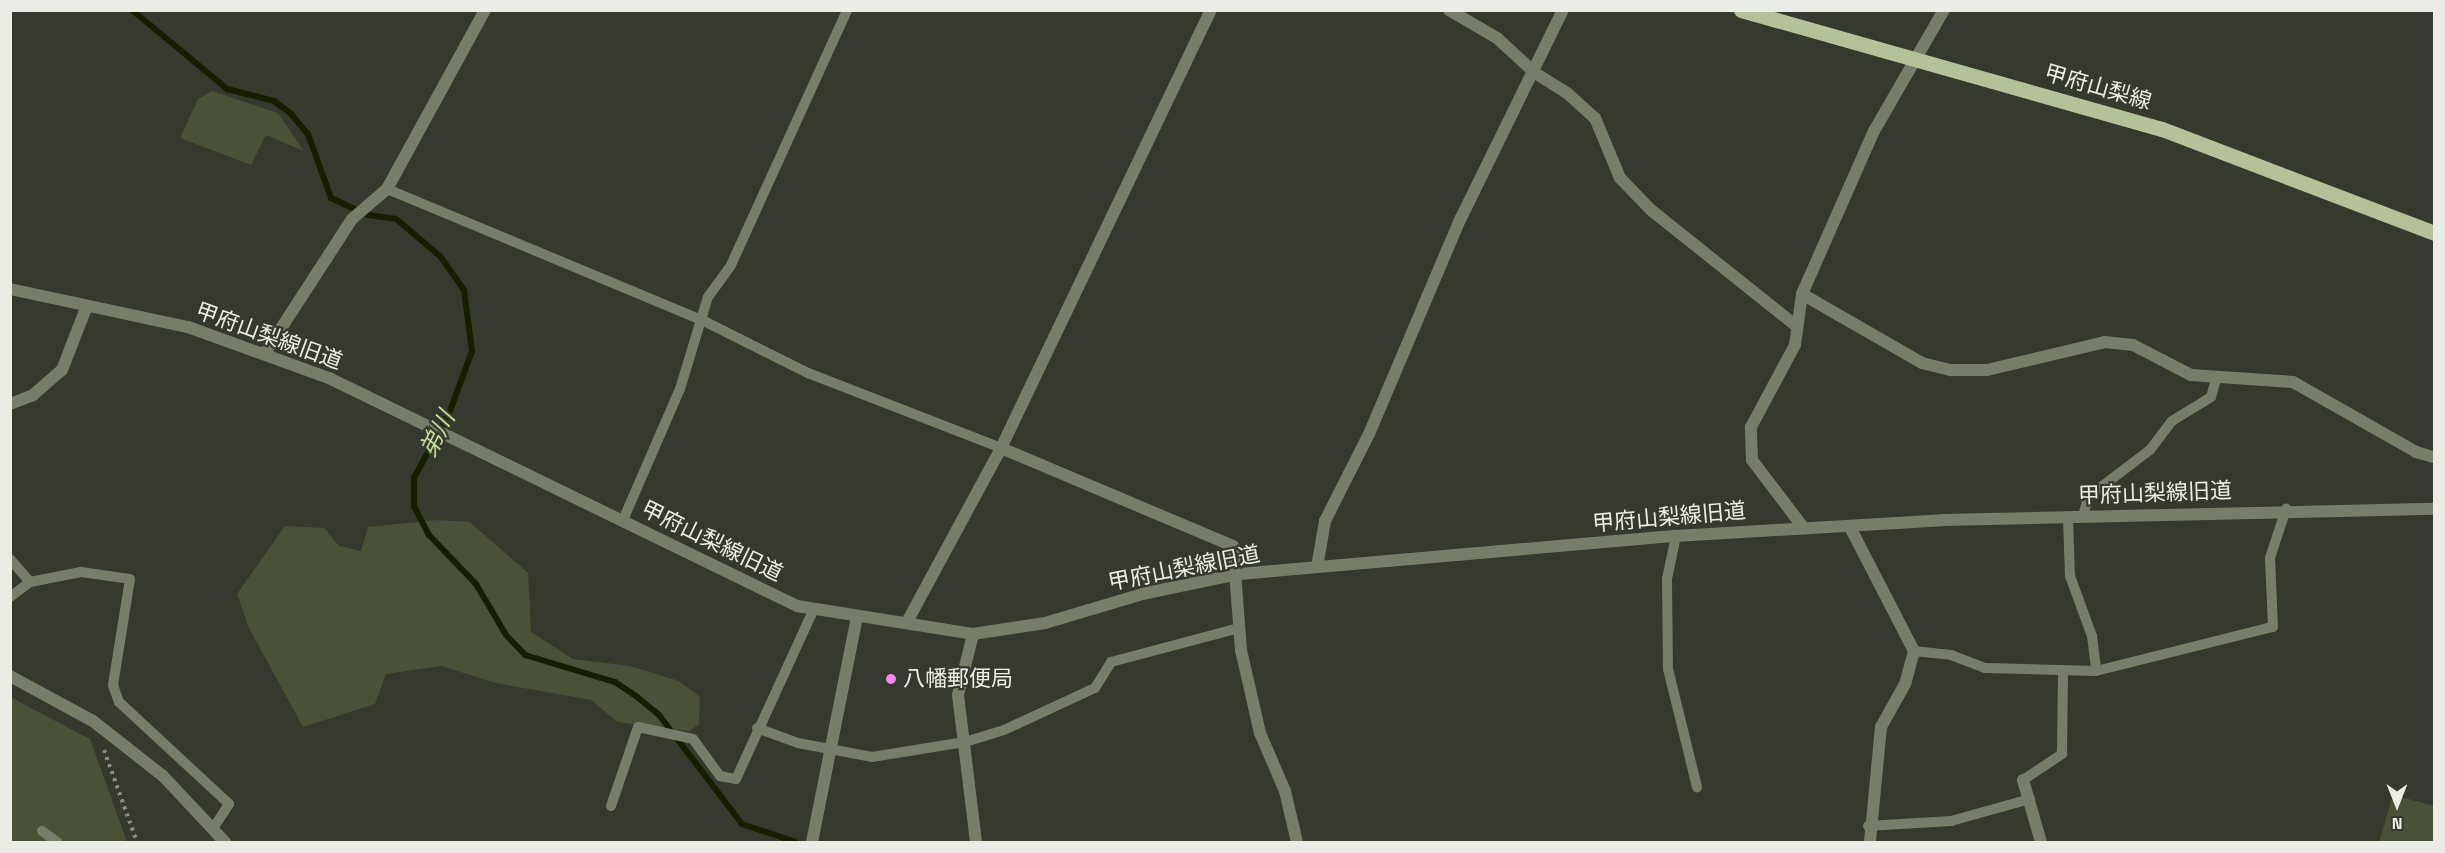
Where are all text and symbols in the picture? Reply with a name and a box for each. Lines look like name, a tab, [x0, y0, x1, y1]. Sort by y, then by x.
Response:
street label: 甲府山梨線	[2041, 59, 2155, 115]
street label: 甲府山梨線旧道	[192, 297, 346, 375]
water label: 弟川	[413, 406, 461, 462]
street label: 甲府山梨線旧道	[2078, 477, 2232, 509]
street label: 甲府山梨線旧道	[637, 495, 787, 587]
street label: 甲府山梨線旧道	[1591, 497, 1747, 537]
street label: 甲府山梨線旧道	[1106, 540, 1262, 596]
place label: 八幡郵便局	[903, 666, 1013, 692]
marker: 八幡郵便局	[884, 672, 898, 686]
north arrow	[2367, 775, 2427, 835]
text: N	[2392, 813, 2402, 834]

